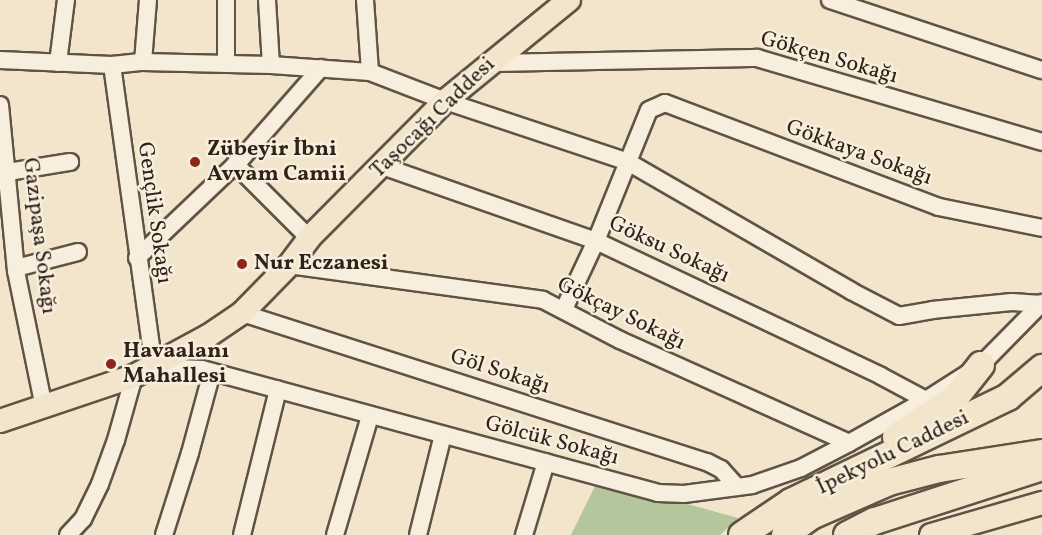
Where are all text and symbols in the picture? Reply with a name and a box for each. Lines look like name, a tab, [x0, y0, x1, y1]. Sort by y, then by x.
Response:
street label: Gökçen Sokağı	[757, 26, 901, 90]
street label: Taşocağı Caddesi	[365, 52, 501, 184]
street label: Gökkaya Sokağı	[782, 114, 936, 192]
place label: Zübeyir İbni Avvam Camii	[207, 136, 346, 188]
street label: Gençlik Sokağı	[131, 140, 177, 286]
marker: Zübeyir İbni Avvam Camii	[188, 155, 202, 169]
street label: Gazipaşa Sokağı	[16, 156, 62, 316]
street label: Göksu Sokağı	[604, 211, 734, 289]
place label: Nur Eczanesi	[254, 251, 389, 277]
marker: Nur Eczanesi	[235, 257, 249, 271]
street label: Gökçay Sokağı	[552, 271, 690, 357]
place label: Havaalanı Mahallesi	[123, 338, 229, 390]
street label: Göl Sokağı	[447, 344, 553, 400]
marker: Havaalanı Mahallesi	[104, 357, 118, 371]
street label: İpekyolu Caddesi	[813, 405, 973, 501]
street label: Gölcük Sokağı	[482, 410, 622, 472]

